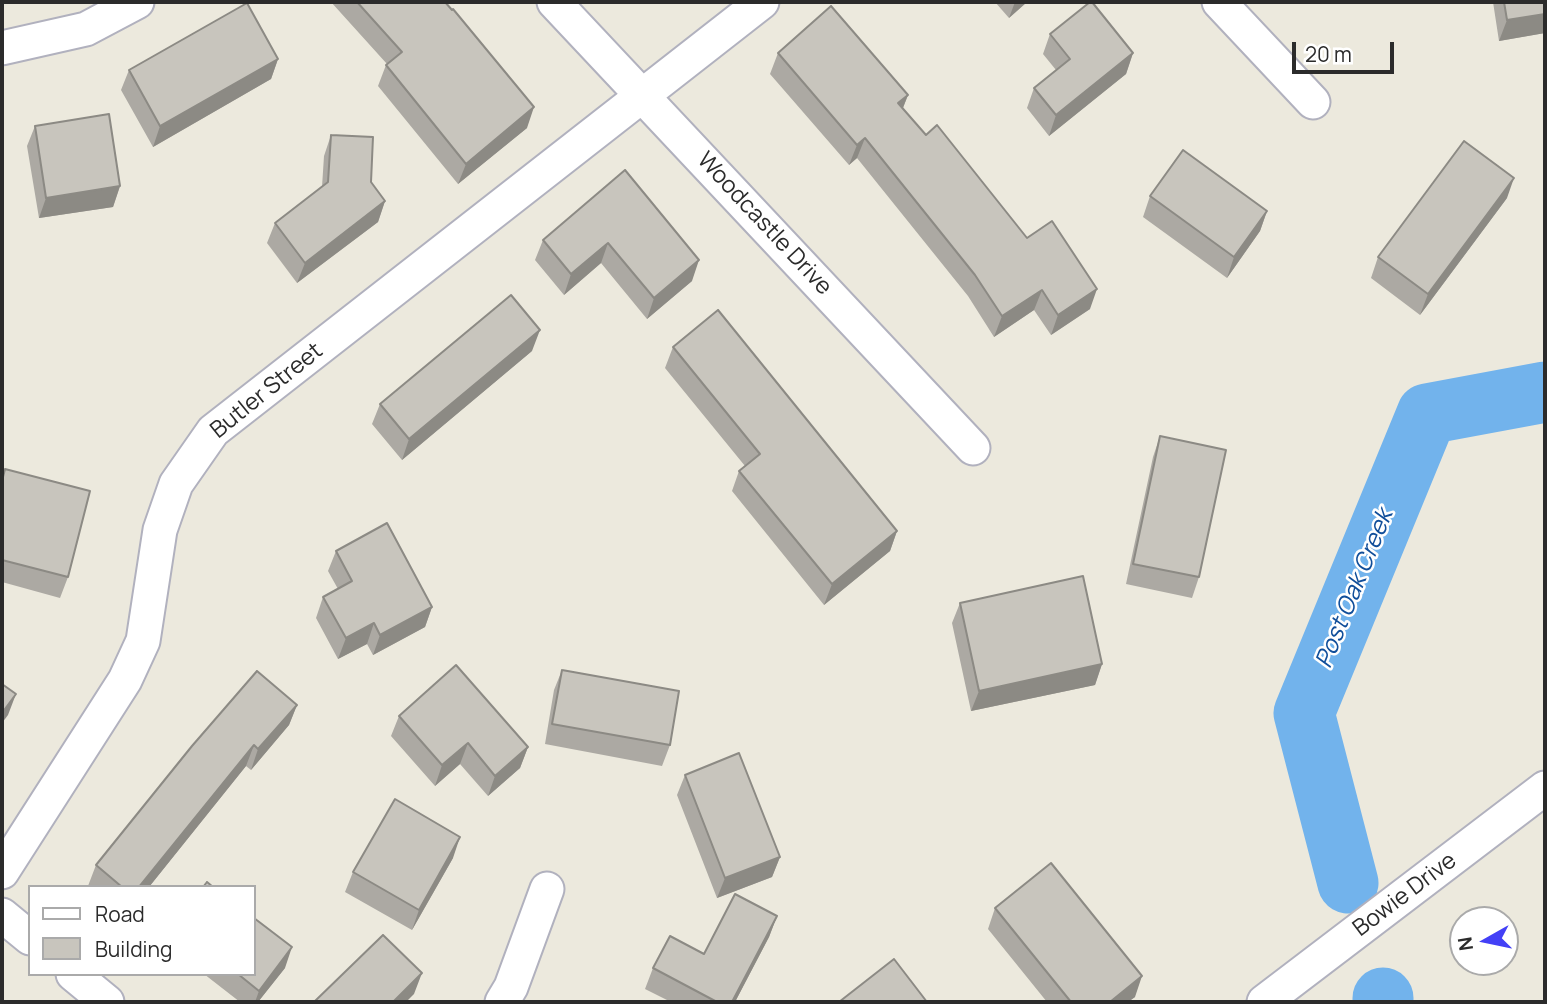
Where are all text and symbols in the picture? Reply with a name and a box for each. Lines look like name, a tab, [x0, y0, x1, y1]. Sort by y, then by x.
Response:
scale bar	[1295, 28, 1396, 72]
text: 20 m	[1305, 40, 1352, 68]
street label: Woodcastle Drive	[691, 147, 837, 301]
street label: Butler Street	[205, 337, 329, 445]
water label: Post Oak Creek	[1310, 506, 1400, 672]
street label: Bowie Drive	[1348, 847, 1462, 943]
legend	[28, 885, 256, 976]
text: Road	[95, 900, 145, 928]
north arrow	[1449, 906, 1519, 976]
text: Building	[95, 935, 172, 963]
text: N	[1451, 935, 1479, 953]

